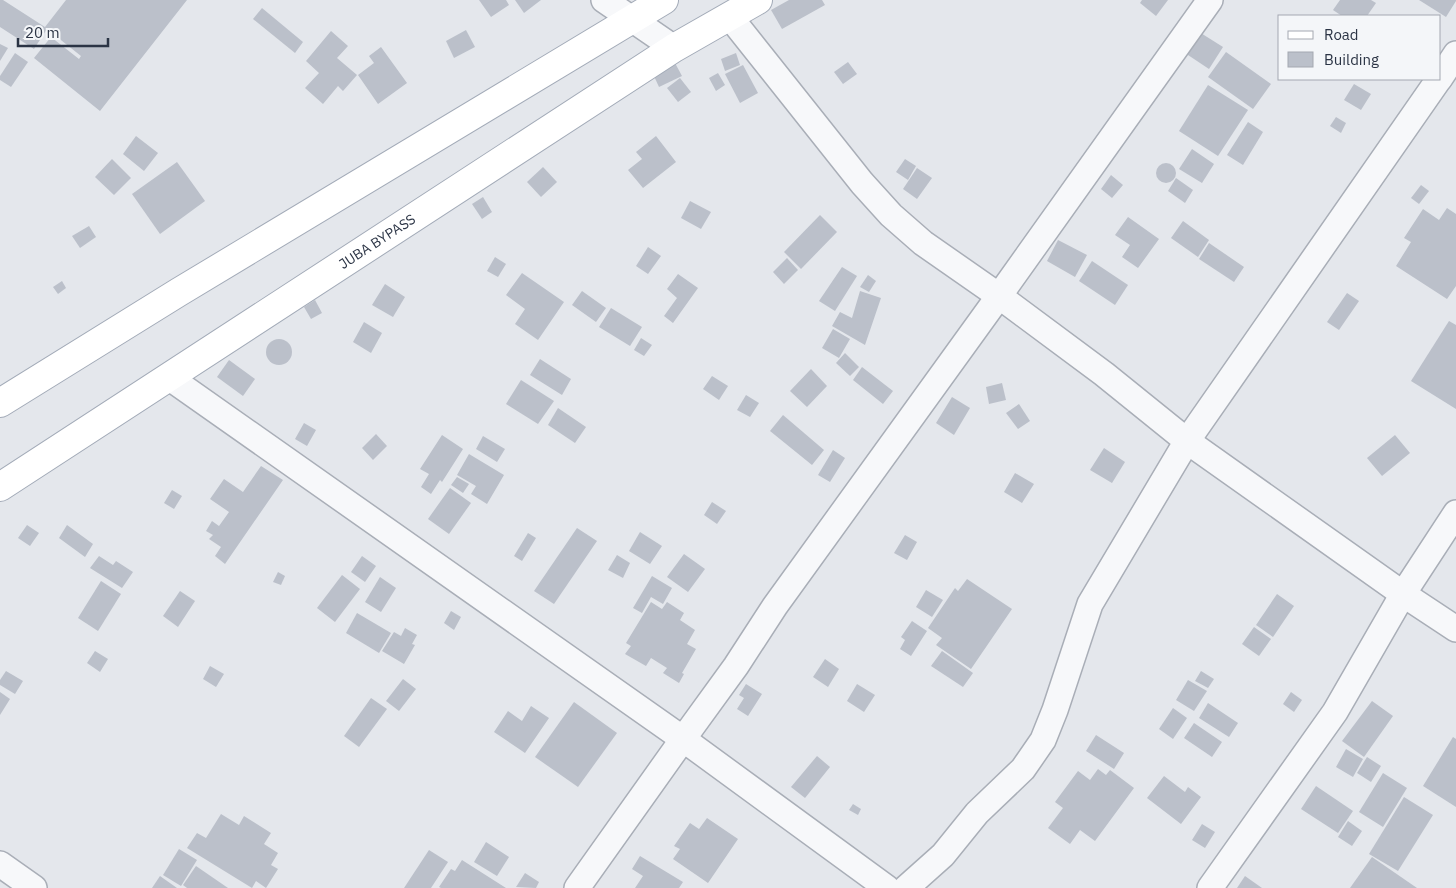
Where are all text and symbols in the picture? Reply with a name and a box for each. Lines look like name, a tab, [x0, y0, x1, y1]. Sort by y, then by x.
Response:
scale bar	[18, 15, 108, 47]
legend	[1278, 15, 1441, 80]
text: 20 m	[25, 23, 60, 42]
text: Road	[1324, 25, 1359, 44]
text: Building	[1324, 50, 1379, 69]
street label: JUBA BYPASS	[335, 210, 419, 273]

